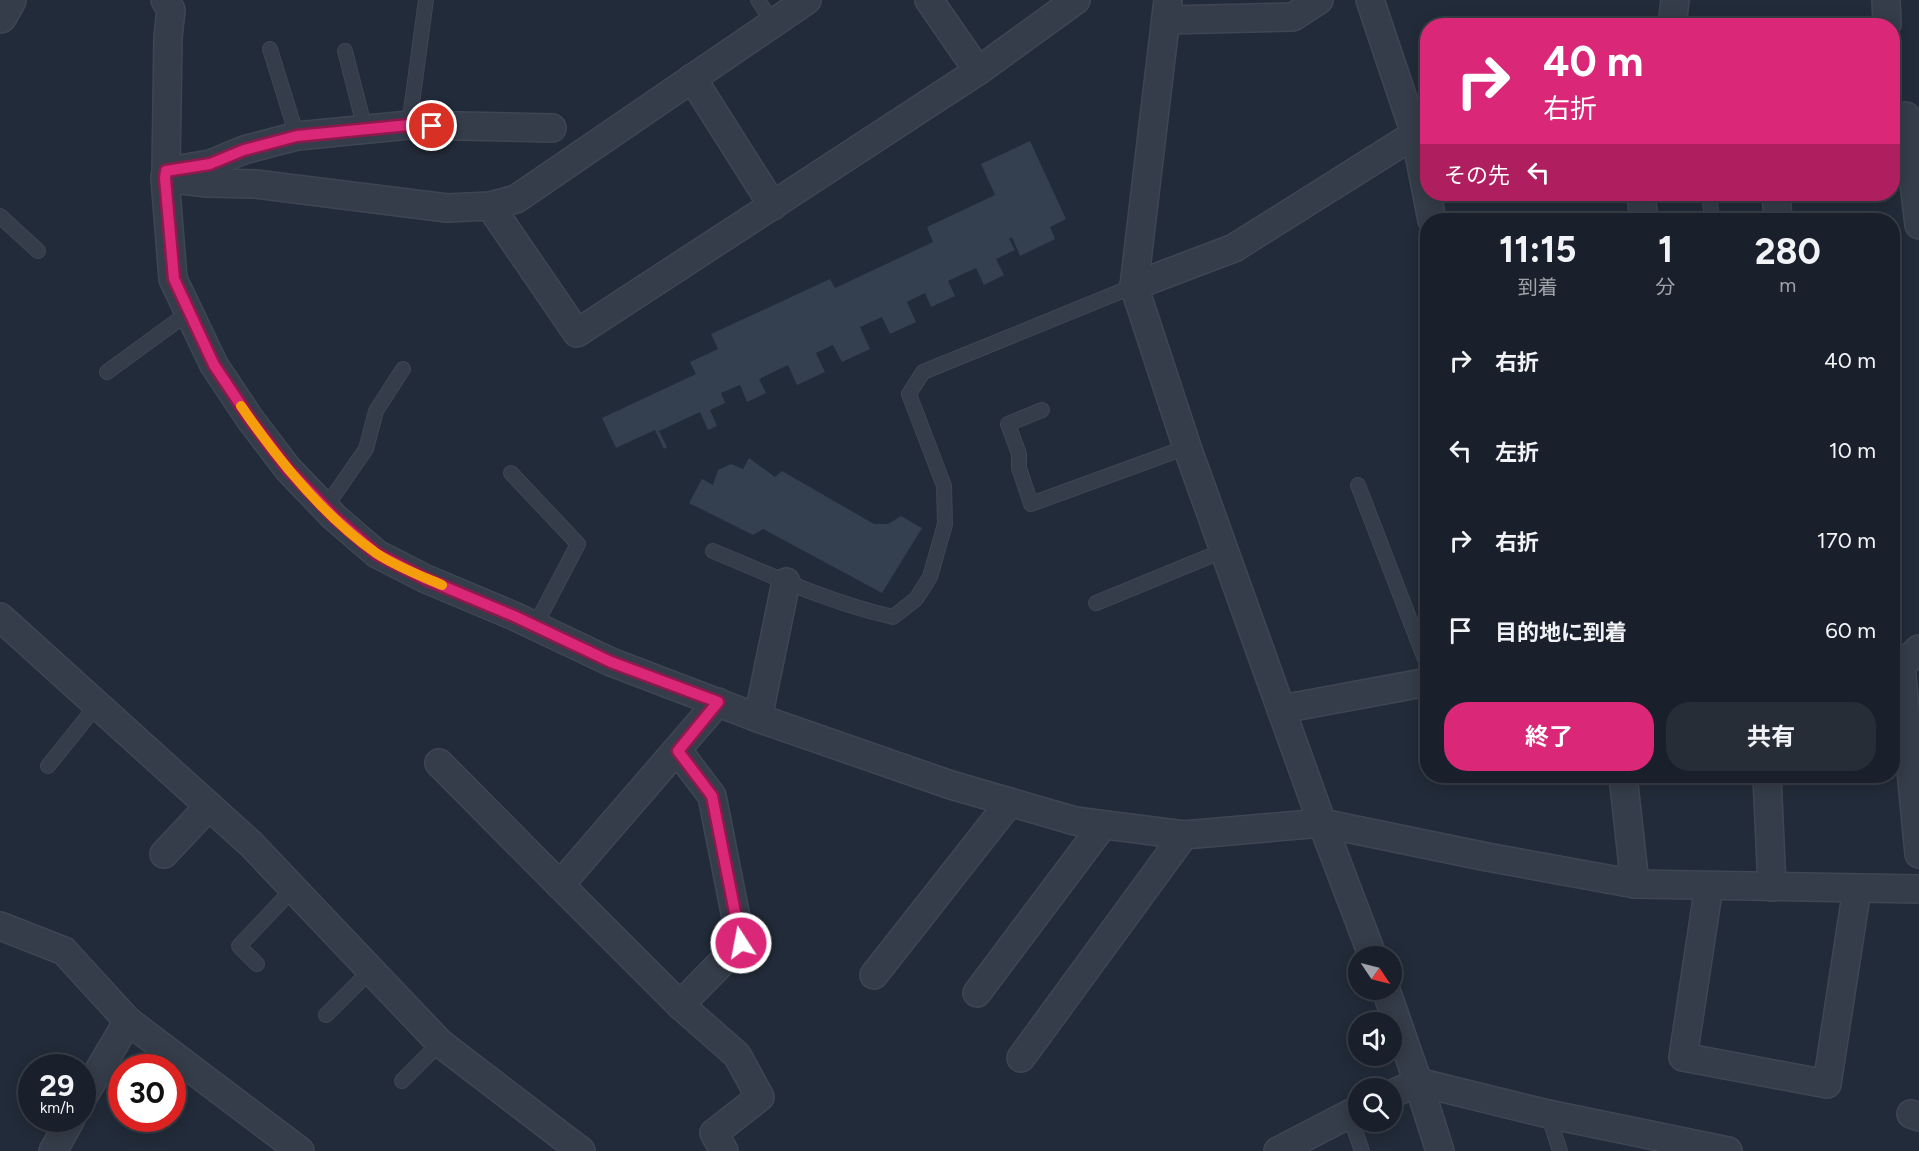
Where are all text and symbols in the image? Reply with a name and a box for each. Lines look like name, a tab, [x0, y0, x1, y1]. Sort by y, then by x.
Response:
text: 40 m	[1543, 36, 1643, 87]
icon: right	[1444, 42, 1522, 120]
text: 右折	[1543, 92, 1597, 125]
pin	[406, 100, 457, 151]
icon: arrive	[415, 109, 448, 142]
icon: left	[1522, 156, 1555, 189]
text: その先	[1444, 162, 1510, 189]
text: 11:15	[1499, 228, 1576, 271]
text: 1	[1658, 228, 1673, 271]
text: 280	[1755, 230, 1821, 273]
text: m	[1779, 273, 1796, 297]
text: 到着	[1518, 275, 1558, 299]
text: 分	[1656, 275, 1676, 299]
icon: right	[1444, 344, 1477, 377]
text: 40 m	[1824, 347, 1876, 374]
text: 右折	[1495, 349, 1539, 376]
icon: left	[1444, 434, 1477, 467]
text: 10 m	[1829, 437, 1876, 464]
text: 左折	[1495, 439, 1539, 466]
icon: right	[1444, 524, 1477, 557]
text: 170 m	[1817, 527, 1876, 554]
text: 右折	[1495, 529, 1539, 556]
icon: arrive	[1444, 614, 1477, 647]
text: 60 m	[1825, 617, 1876, 644]
text: 目的地に到着	[1495, 619, 1627, 646]
button: 終了	[1444, 702, 1654, 771]
button: 共有	[1666, 702, 1876, 771]
position arrow	[709, 911, 773, 975]
north arrow	[1348, 946, 1402, 1000]
map controls	[1348, 946, 1402, 1132]
button: sound	[1348, 1012, 1402, 1066]
speed limit sign: 30	[108, 1054, 186, 1132]
text: 29	[40, 1067, 74, 1104]
button: search	[1348, 1078, 1402, 1132]
text: km/h	[40, 1099, 74, 1117]

